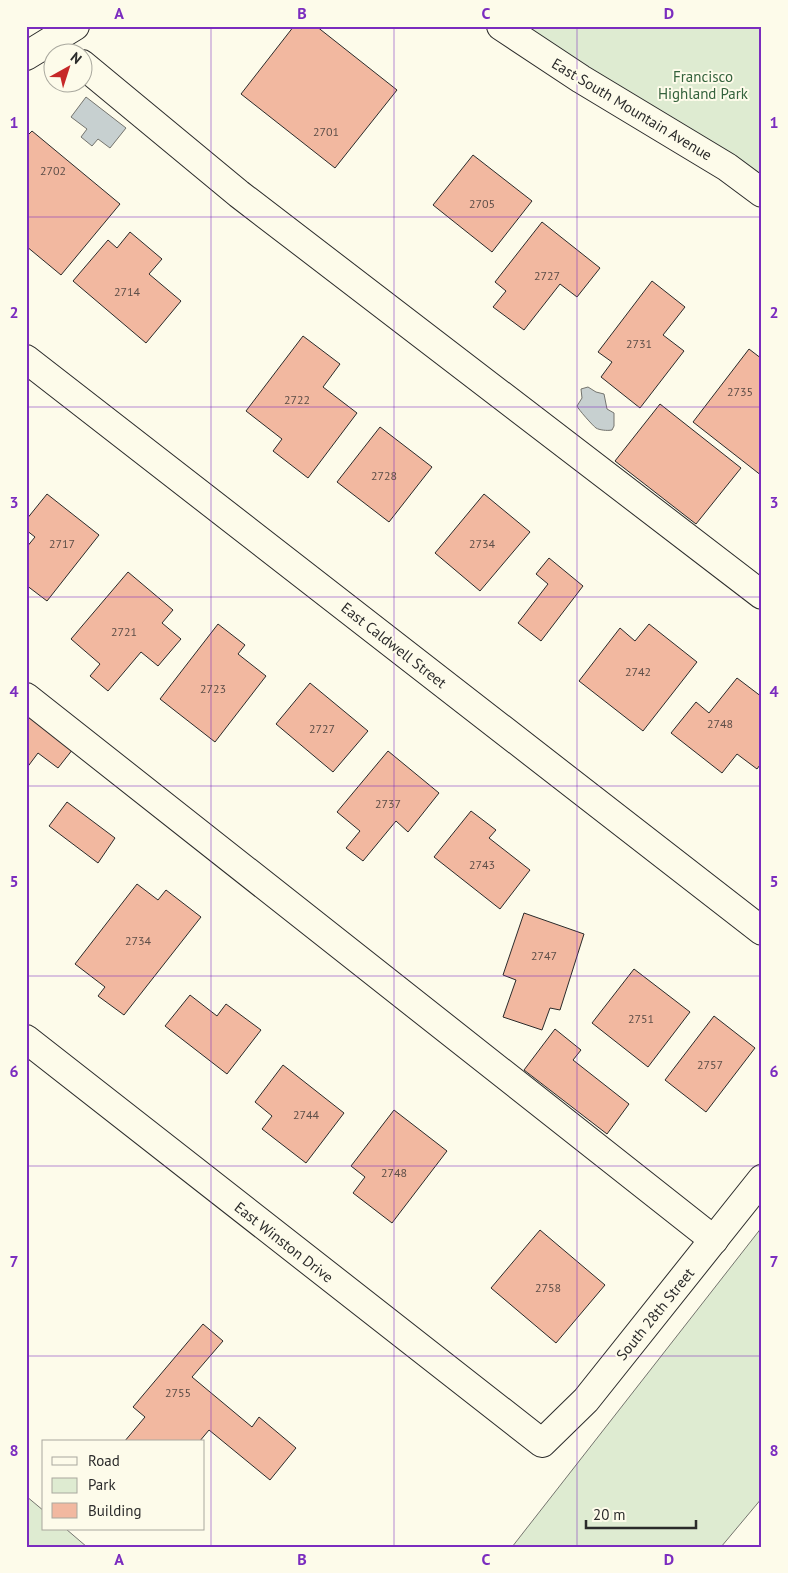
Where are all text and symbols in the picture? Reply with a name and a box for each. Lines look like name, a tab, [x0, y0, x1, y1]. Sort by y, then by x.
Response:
text: A	[114, 3, 124, 23]
text: B	[297, 3, 307, 23]
text: C	[482, 3, 491, 23]
text: D	[664, 3, 674, 23]
north arrow	[42, 42, 92, 92]
text: N	[67, 48, 85, 68]
street label: East South Mountain Avenue	[548, 54, 716, 164]
park label: Francisco Highland Park	[658, 67, 749, 103]
text: 1	[9, 112, 19, 132]
text: 1	[769, 112, 779, 132]
house number: 2701	[313, 124, 339, 139]
house number: 2702	[40, 163, 66, 178]
house number: 2705	[469, 196, 495, 211]
house number: 2727	[534, 268, 560, 283]
house number: 2714	[114, 284, 141, 299]
text: 2	[9, 302, 19, 322]
text: 2	[769, 302, 779, 322]
house number: 2731	[626, 336, 652, 351]
house number: 2735	[727, 384, 753, 399]
house number: 2722	[284, 392, 310, 407]
house number: 2728	[371, 468, 397, 483]
text: 3	[9, 492, 19, 512]
text: 3	[769, 492, 779, 512]
house number: 2717	[49, 536, 75, 551]
house number: 2734	[469, 536, 496, 551]
street label: East Caldwell Street	[337, 598, 451, 692]
house number: 2721	[111, 624, 137, 639]
house number: 2742	[625, 664, 651, 679]
text: 4	[9, 681, 19, 701]
house number: 2723	[200, 681, 226, 696]
text: 4	[769, 681, 779, 701]
house number: 2748	[707, 716, 733, 731]
house number: 2727	[309, 721, 335, 736]
house number: 2737	[375, 796, 401, 811]
house number: 2743	[469, 857, 495, 872]
text: 5	[9, 871, 19, 891]
text: 5	[769, 871, 779, 891]
house number: 2734	[125, 933, 152, 948]
house number: 2747	[531, 948, 557, 963]
house number: 2751	[628, 1011, 654, 1026]
house number: 2757	[697, 1057, 723, 1072]
text: 6	[9, 1061, 19, 1081]
text: 6	[769, 1061, 779, 1081]
house number: 2744	[293, 1107, 320, 1122]
house number: 2748	[381, 1165, 407, 1180]
street label: East Winston Drive	[231, 1197, 337, 1287]
text: 7	[9, 1251, 19, 1271]
text: 7	[769, 1251, 779, 1271]
street label: South 28th Street	[612, 1264, 698, 1364]
house number: 2758	[535, 1280, 561, 1295]
house number: 2755	[165, 1385, 191, 1400]
text: 8	[9, 1440, 19, 1460]
legend	[42, 1440, 205, 1530]
text: 8	[769, 1440, 779, 1460]
text: Road	[88, 1451, 120, 1470]
text: Park	[88, 1475, 116, 1494]
scale bar	[586, 1498, 696, 1530]
text: Building	[88, 1501, 142, 1520]
text: 20 m	[593, 1505, 626, 1524]
text: A	[114, 1549, 124, 1569]
text: B	[297, 1549, 307, 1569]
text: C	[482, 1549, 491, 1569]
text: D	[664, 1549, 674, 1569]

